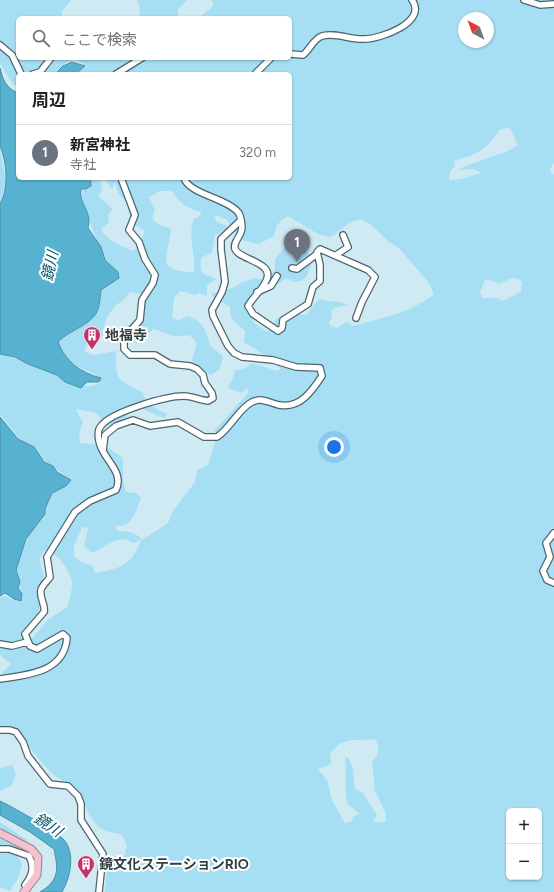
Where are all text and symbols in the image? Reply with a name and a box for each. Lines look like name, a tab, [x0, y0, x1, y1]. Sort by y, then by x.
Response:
north arrow	[458, 12, 494, 48]
search box	[16, 16, 292, 60]
icon: search	[30, 27, 52, 49]
text: ここで検索	[62, 31, 137, 49]
text: 周辺	[32, 90, 66, 110]
text: 新宮神社	[70, 136, 130, 154]
text: 1	[42, 145, 48, 160]
text: 320 m	[239, 145, 276, 160]
text: 寺社	[70, 157, 96, 172]
pin: 1	[284, 229, 310, 262]
water label: 鏡川	[38, 248, 62, 283]
building icon: 地福寺	[82, 325, 102, 350]
place label: 地福寺	[105, 327, 147, 344]
your location	[324, 437, 344, 457]
map controls	[506, 808, 542, 880]
button: +	[506, 808, 542, 844]
water label: 鏡川	[31, 809, 67, 842]
button: −	[506, 844, 542, 880]
building icon: 鏡文化ステーションRIO	[76, 854, 96, 879]
place label: 鏡文化ステーションRIO	[99, 856, 249, 873]

